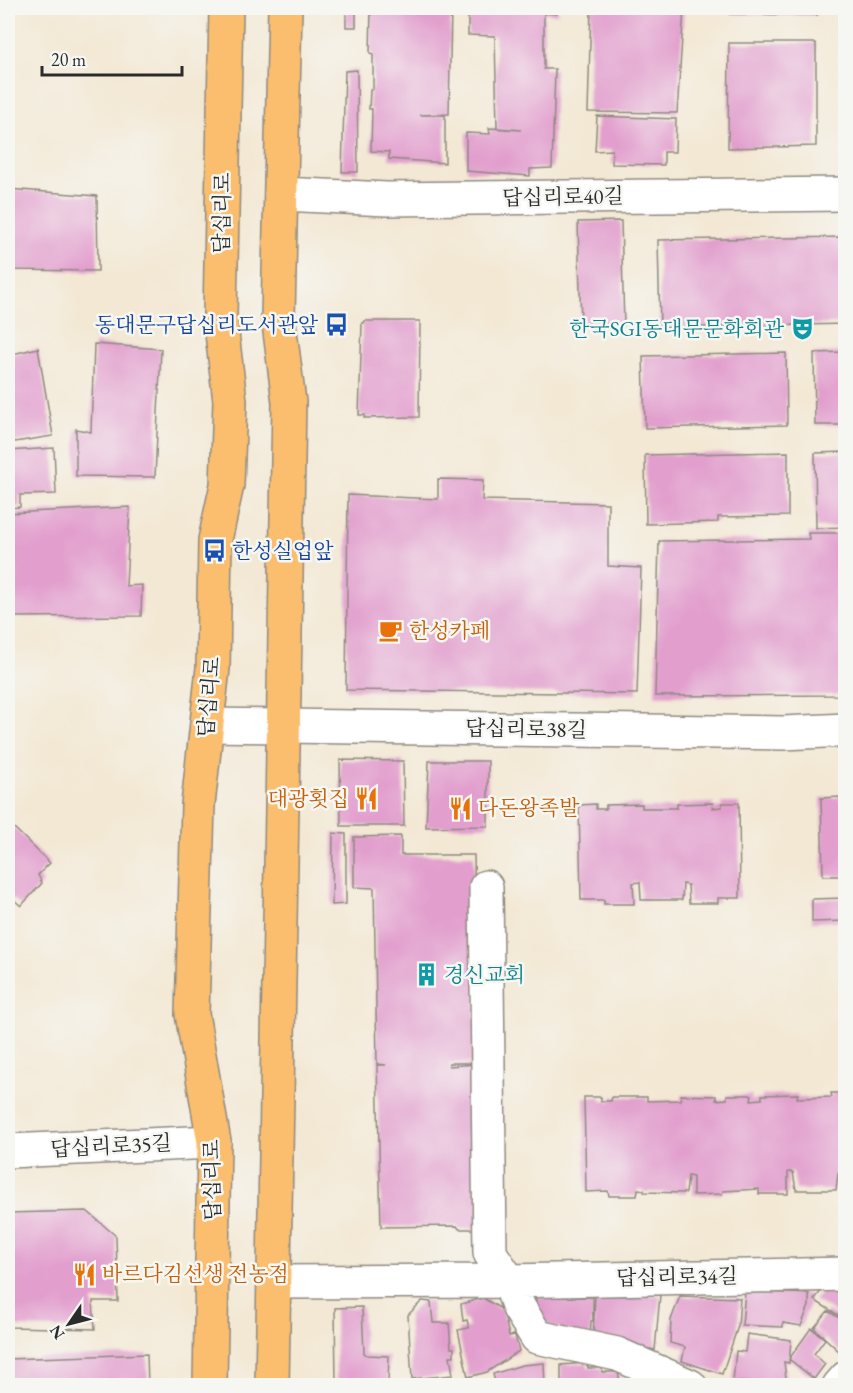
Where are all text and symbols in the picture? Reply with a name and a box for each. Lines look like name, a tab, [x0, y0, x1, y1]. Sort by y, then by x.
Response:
scale bar	[42, 39, 182, 77]
text: 20 m	[51, 48, 86, 71]
street label: 답십리로	[207, 172, 236, 254]
street label: 답십리로40길	[502, 182, 624, 211]
place label: 동대문구답십리도서관앞	[95, 311, 319, 338]
bus stop icon: 동대문구답십리도서관앞	[323, 312, 349, 338]
place label: 한국SGI동대문문화회관	[569, 315, 785, 342]
theatre icon: 한국SGI동대문문화회관	[789, 316, 815, 342]
place label: 한성실업앞	[232, 537, 334, 564]
bus stop icon: 한성실업앞	[201, 538, 227, 564]
place label: 한성카페	[409, 617, 490, 644]
cafe icon: 한성카페	[378, 618, 404, 644]
street label: 답십리로	[192, 655, 225, 739]
street label: 답십리로38길	[465, 714, 587, 743]
place label: 대광횟집	[268, 785, 349, 812]
restaurant icon: 대광횟집	[354, 786, 380, 812]
place label: 다돈왕족발	[478, 794, 580, 821]
restaurant icon: 다돈왕족발	[447, 795, 473, 821]
place label: 경신교회	[444, 961, 525, 988]
building icon: 경신교회	[413, 962, 439, 988]
street label: 답십리로35길	[50, 1129, 172, 1162]
street label: 답십리로	[197, 1139, 226, 1221]
place label: 바르다김선생 전농점	[102, 1260, 289, 1287]
restaurant icon: 바르다김선생 전농점	[71, 1261, 97, 1287]
street label: 답십리로34길	[616, 1262, 738, 1291]
north arrow	[39, 1294, 99, 1354]
text: N	[45, 1321, 69, 1344]

